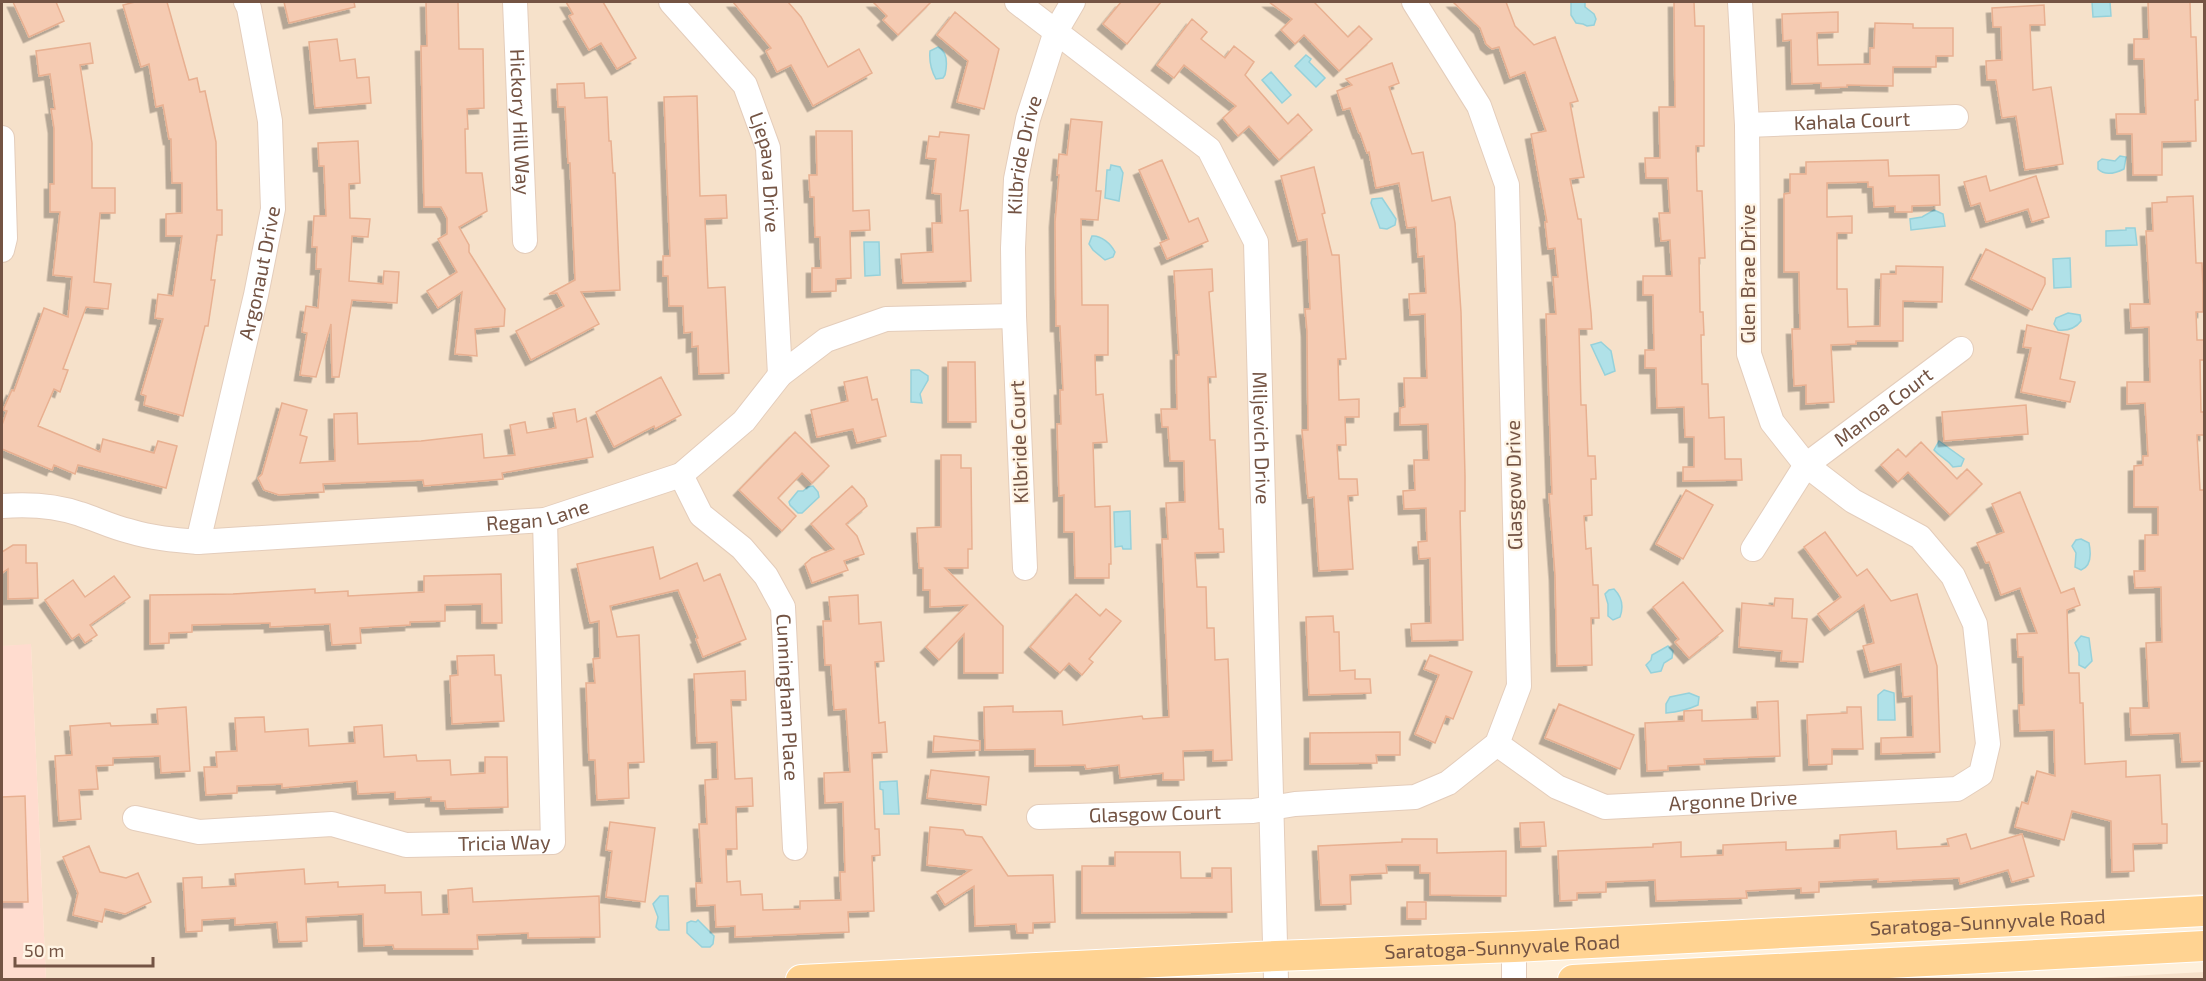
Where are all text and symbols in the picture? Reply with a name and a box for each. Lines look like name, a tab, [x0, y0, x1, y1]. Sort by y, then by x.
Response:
street label: Hickory Hill Way	[506, 48, 536, 196]
street label: Kilbride Drive	[1001, 92, 1046, 215]
street label: Kahala Court	[1793, 106, 1911, 134]
street label: Ljepava Drive	[745, 108, 785, 233]
street label: Argonaut Drive	[233, 204, 284, 342]
street label: Glen Brae Drive	[1735, 204, 1759, 344]
street label: Manoa Court	[1829, 361, 1937, 451]
street label: Miljevich Drive	[1249, 371, 1276, 505]
street label: Kilbride Court	[1004, 379, 1032, 504]
street label: Glasgow Drive	[1500, 420, 1526, 550]
street label: Regan Lane	[485, 493, 592, 535]
street label: Cunningham Place	[772, 613, 805, 782]
street label: Argonne Drive	[1668, 784, 1798, 815]
street label: Glasgow Court	[1088, 799, 1222, 827]
street label: Tricia Way	[458, 829, 551, 855]
street label: Saratoga-Sunnyvale Road	[1869, 903, 2106, 939]
street label: Saratoga-Sunnyvale Road	[1384, 928, 1621, 963]
scale bar	[15, 930, 153, 968]
text: 50 m	[24, 939, 64, 961]

